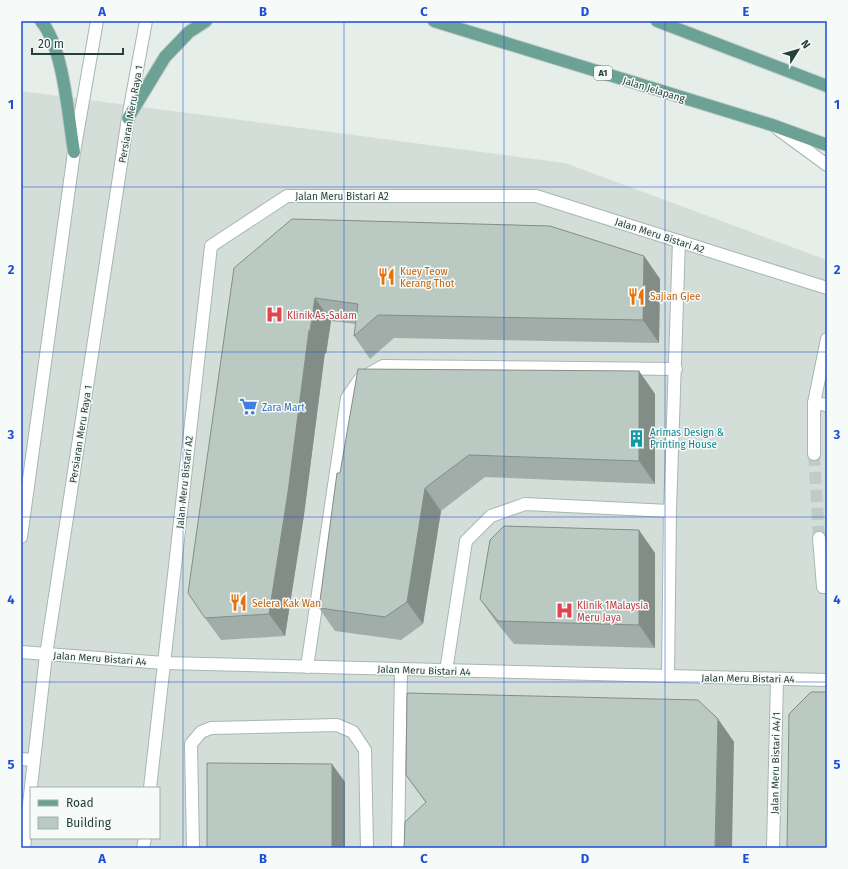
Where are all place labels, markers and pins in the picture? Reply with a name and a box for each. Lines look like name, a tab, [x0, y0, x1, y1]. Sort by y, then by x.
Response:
place label: Kuey Teow Kerang Thot	[400, 266, 455, 290]
restaurant icon: Kuey Teow Kerang Thot	[377, 267, 397, 287]
restaurant icon: Sajian Gjee	[627, 286, 647, 306]
place label: Sajian Gjee	[650, 291, 700, 303]
hospital icon: Klinik As-Salam	[264, 305, 284, 325]
place label: Klinik As-Salam	[287, 310, 357, 322]
supermarket icon: Zara Mart	[239, 397, 259, 417]
place label: Zara Mart	[262, 402, 305, 414]
place label: Arimas Design & Printing House	[650, 427, 724, 451]
building icon: Arimas Design & Printing House	[627, 428, 647, 448]
restaurant icon: Selera Kak Wan	[229, 593, 249, 613]
place label: Selera Kak Wan	[252, 598, 321, 610]
place label: Klinik 1Malaysia Meru Jaya	[577, 600, 649, 624]
hospital icon: Klinik 1Malaysia Meru Jaya	[554, 601, 574, 621]

